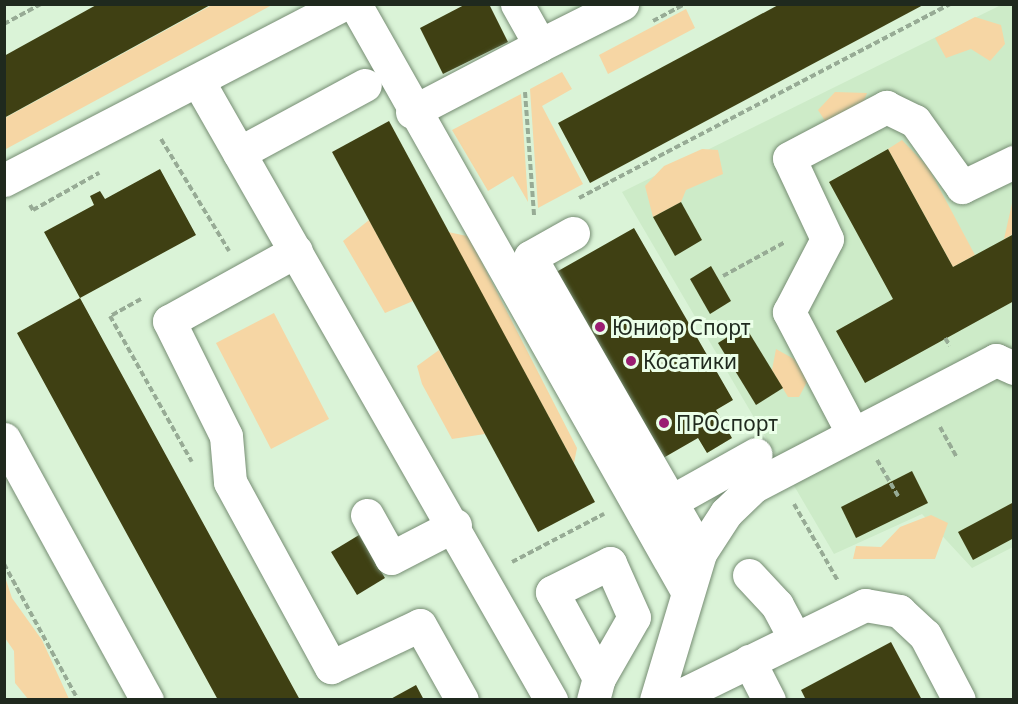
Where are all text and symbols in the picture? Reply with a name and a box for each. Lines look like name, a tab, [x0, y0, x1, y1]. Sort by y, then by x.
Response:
place label: Юниор Спорт	[612, 314, 751, 340]
marker: Юниор Спорт	[593, 320, 607, 334]
place label: Косатики	[643, 348, 737, 374]
marker: Косатики	[624, 354, 638, 368]
place label: ПРОспорт	[676, 410, 778, 436]
marker: ПРОспорт	[657, 416, 671, 430]

